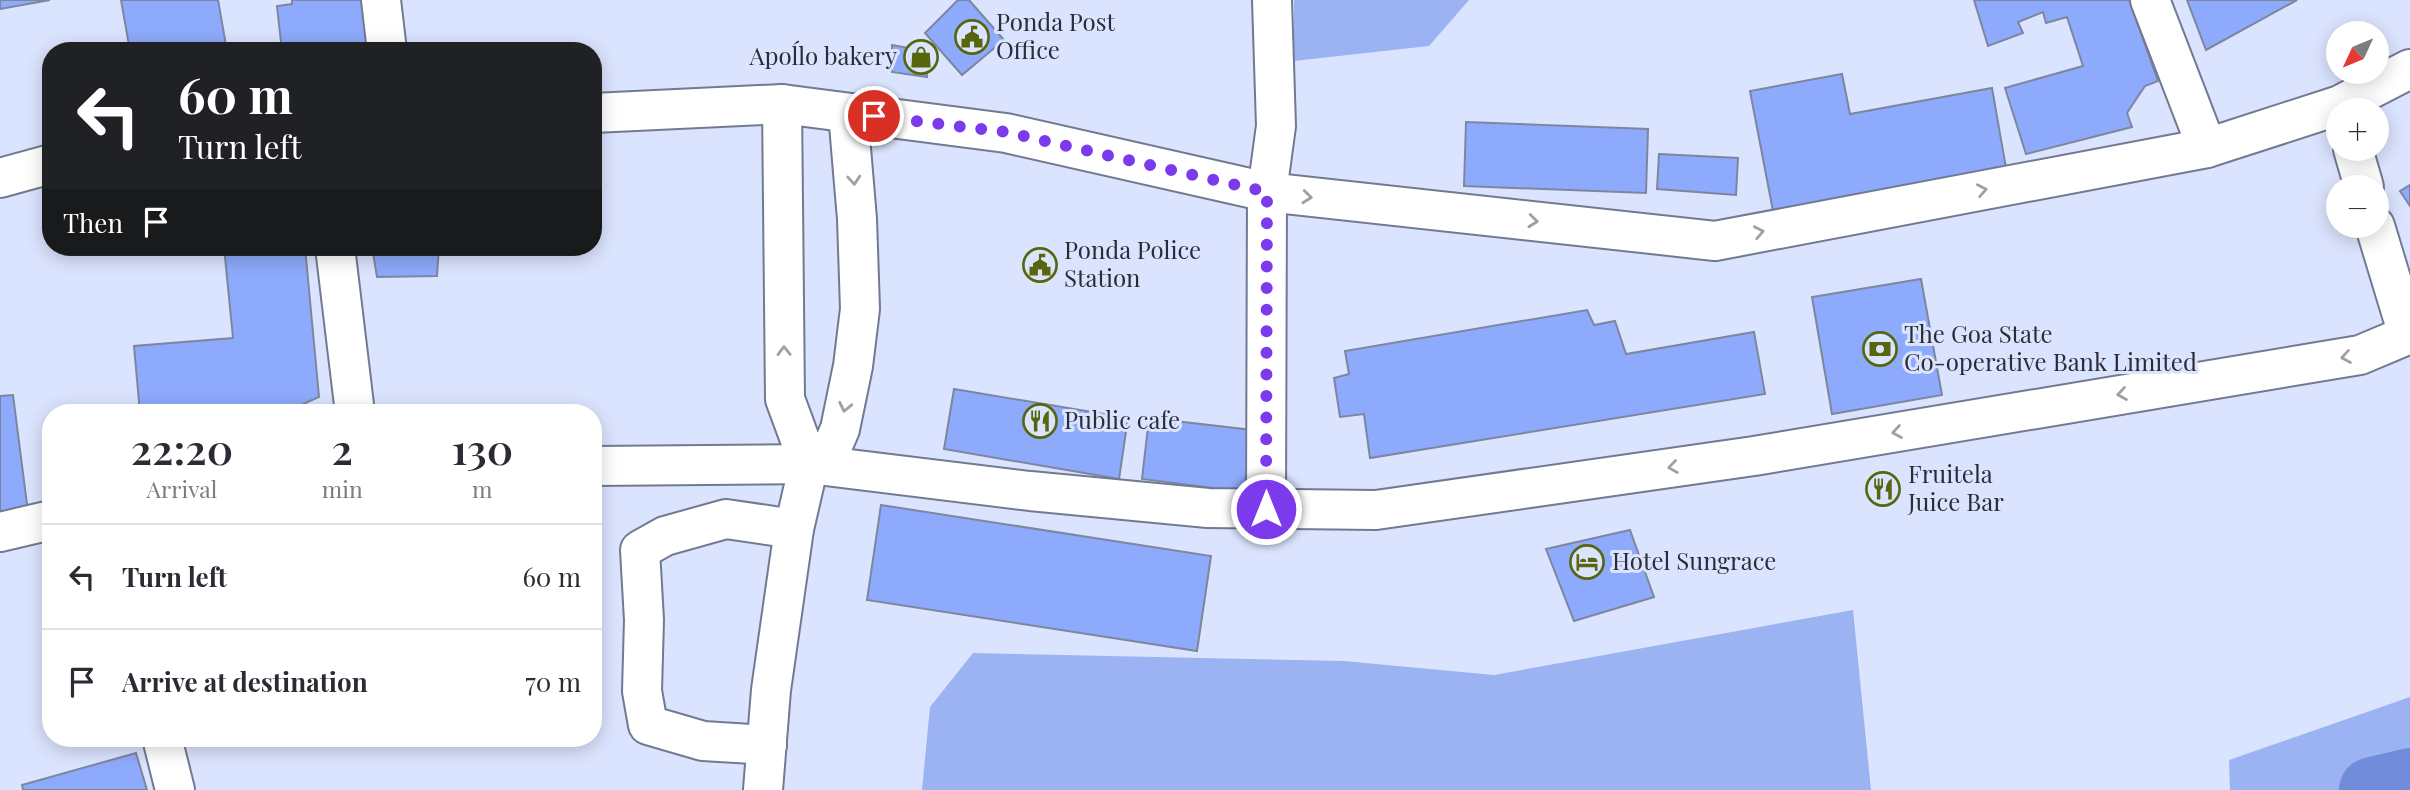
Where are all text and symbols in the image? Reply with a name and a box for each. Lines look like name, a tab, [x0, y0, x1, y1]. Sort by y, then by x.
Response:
place label: Ponda Post Office	[996, 5, 1115, 65]
public building icon: Ponda Post Office	[953, 18, 991, 56]
north arrow	[2326, 21, 2389, 84]
map controls	[2326, 21, 2389, 238]
shop icon: Apoĺlo bakery	[902, 38, 940, 76]
place label: Apoĺlo bakery	[748, 39, 897, 71]
text: 60 m	[178, 61, 293, 126]
icon: left	[63, 70, 154, 161]
pin	[844, 86, 904, 146]
icon: arrive	[855, 97, 893, 135]
button: +	[2326, 98, 2389, 161]
text: Turn left	[178, 124, 302, 167]
one-way arrow	[846, 175, 861, 186]
button: −	[2326, 175, 2389, 238]
one-way arrow	[1976, 183, 1988, 198]
one-way arrow	[1301, 189, 1313, 204]
icon: arrive	[137, 203, 175, 241]
text: Then	[63, 205, 123, 240]
one-way arrow	[1528, 213, 1539, 228]
one-way arrow	[1753, 226, 1765, 241]
place label: Ponda Police Station	[1064, 233, 1201, 293]
public building icon: Ponda Police Station	[1021, 246, 1059, 284]
place label: The Goa State Co-operative Bank Limited	[1904, 317, 2197, 377]
bank icon: The Goa State Co-operative Bank Limited	[1861, 330, 1899, 368]
one-way arrow	[776, 345, 792, 356]
one-way arrow	[2340, 349, 2352, 364]
one-way arrow	[2116, 386, 2128, 401]
one-way arrow	[838, 400, 853, 412]
restaurant icon: Public cafe	[1021, 402, 1059, 440]
place label: Public cafe	[1064, 403, 1180, 435]
text: 22:20	[131, 420, 233, 476]
text: 2	[332, 420, 353, 476]
text: 130	[451, 420, 513, 476]
one-way arrow	[1891, 424, 1903, 439]
place label: Fruitela Juice Bar	[1907, 457, 2004, 517]
one-way arrow	[1667, 460, 1679, 475]
restaurant icon: Fruitela Juice Bar	[1864, 470, 1902, 508]
position arrow	[1229, 472, 1303, 546]
text: Arrival	[146, 473, 217, 504]
text: min	[322, 473, 363, 504]
text: m	[472, 473, 493, 504]
hotel icon: Hotel Sungrace	[1568, 543, 1606, 581]
place label: Hotel Sungrace	[1612, 544, 1776, 576]
icon: left	[63, 558, 101, 596]
text: Turn left	[122, 559, 227, 594]
text: 60 m	[522, 559, 581, 594]
icon: arrive	[63, 663, 101, 701]
text: Arrive at destination	[122, 664, 368, 699]
text: 70 m	[525, 664, 581, 699]

